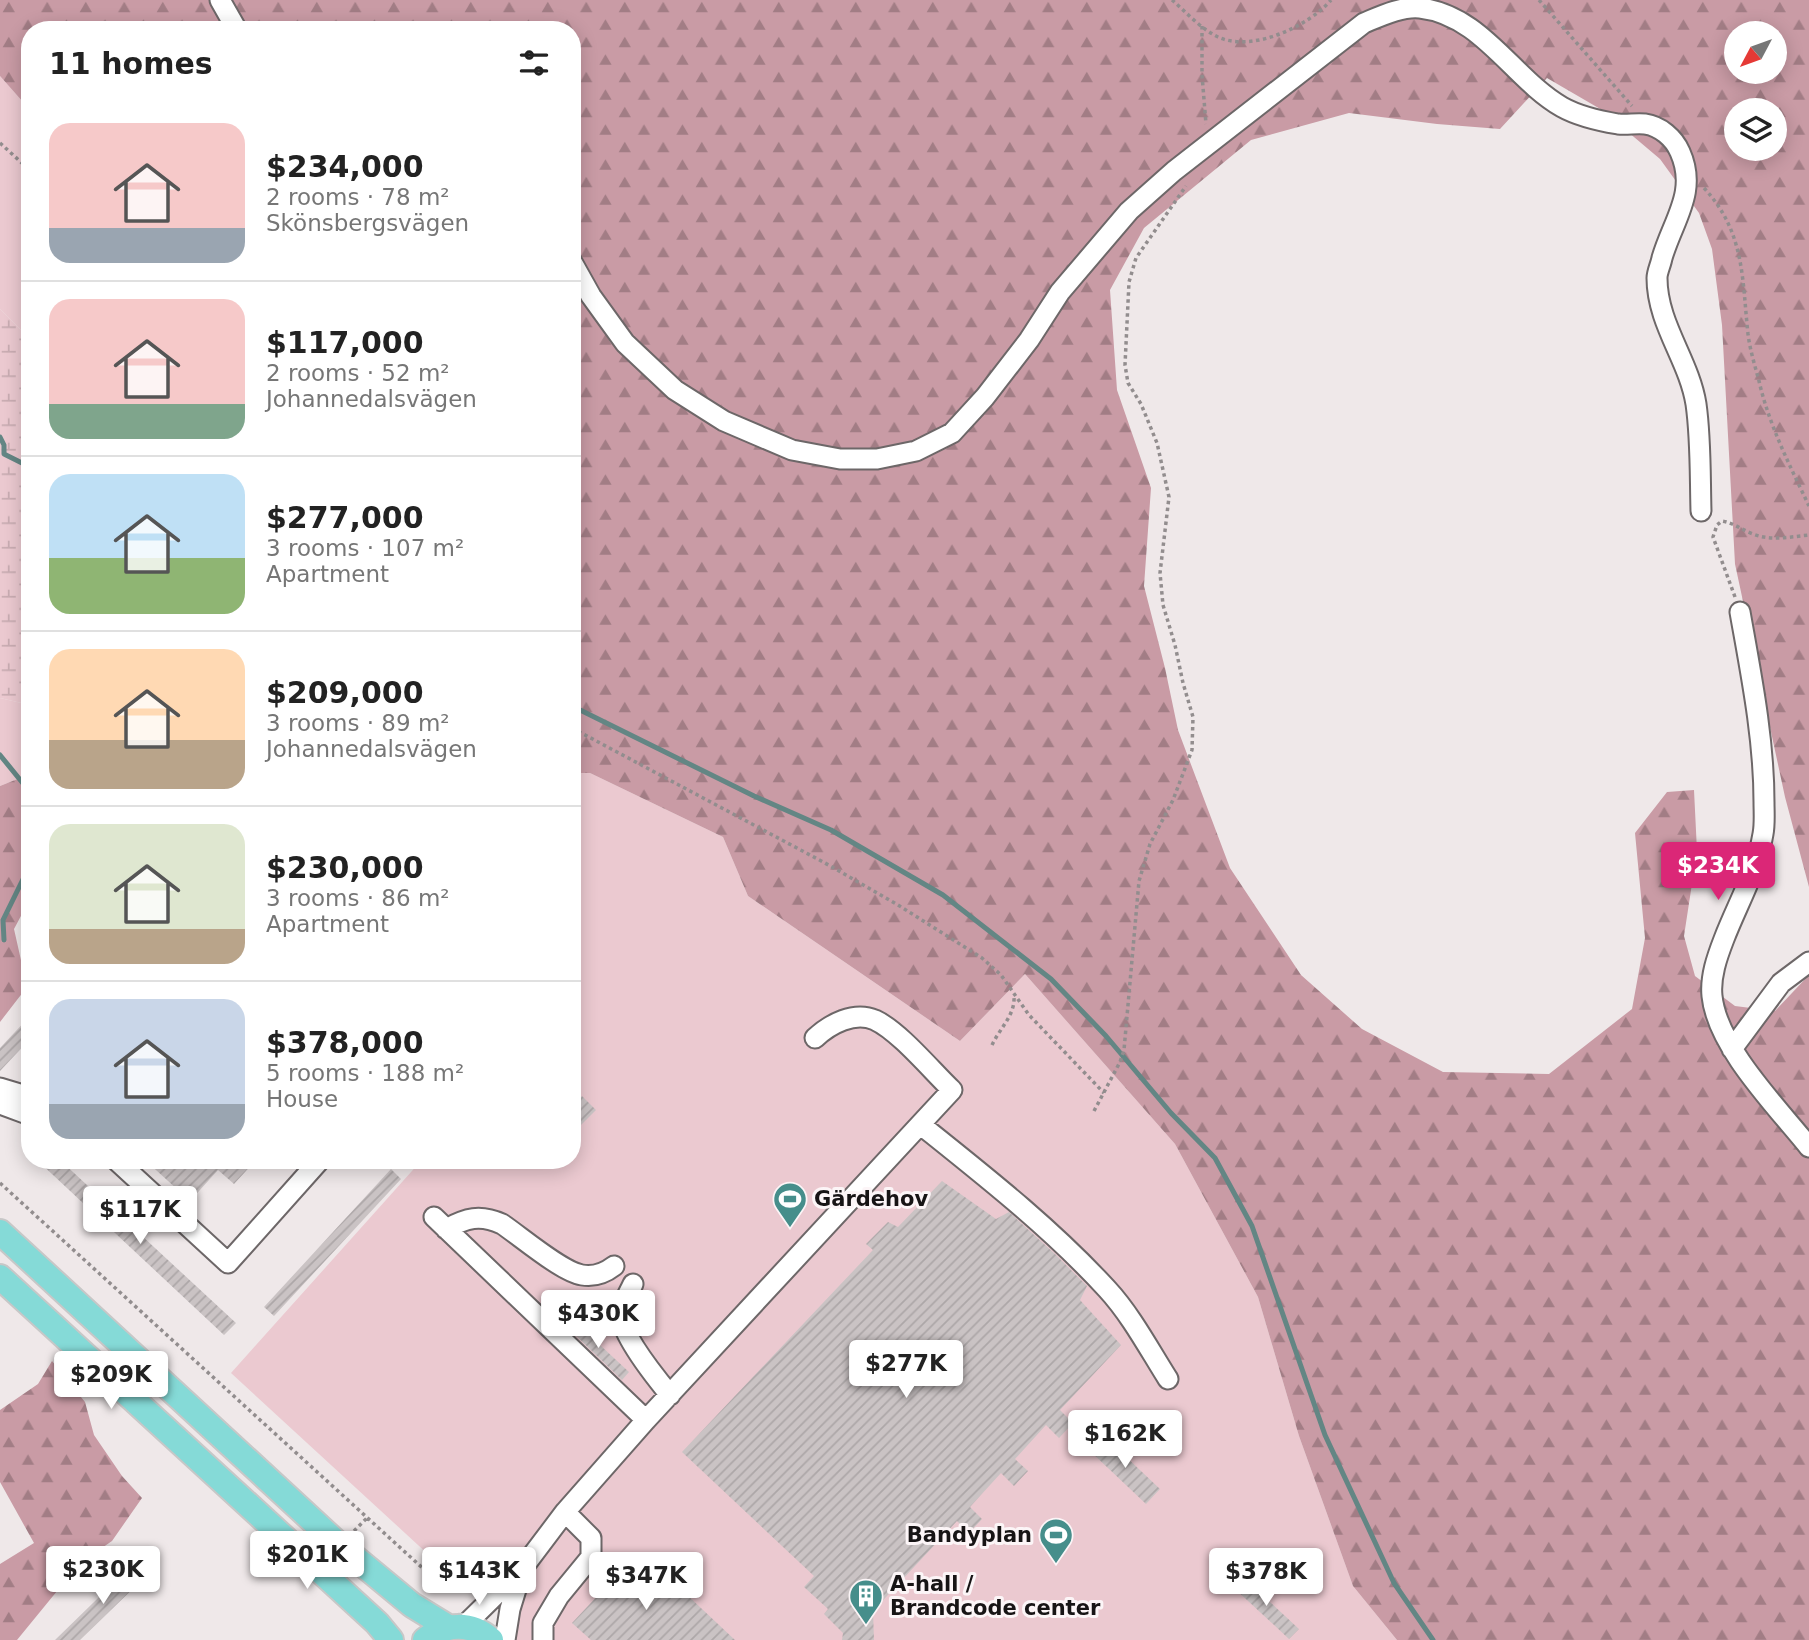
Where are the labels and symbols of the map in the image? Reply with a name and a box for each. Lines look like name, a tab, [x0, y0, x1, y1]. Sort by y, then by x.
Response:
north arrow	[1724, 21, 1787, 84]
pin: $234K	[1669, 842, 1767, 902]
sports icon: Gärdehov	[771, 1180, 809, 1229]
pin: $117K	[91, 1186, 189, 1246]
place label: Gärdehov	[814, 1187, 928, 1211]
pin: $430K	[549, 1290, 647, 1350]
pin: $277K	[857, 1340, 955, 1400]
pin: $209K	[62, 1352, 160, 1411]
pin: $162K	[1076, 1410, 1174, 1470]
sports icon: Bandyplan	[1037, 1516, 1075, 1565]
place label: Bandyplan	[907, 1523, 1032, 1547]
pin: $201K	[258, 1532, 356, 1591]
pin: $230K	[54, 1546, 152, 1606]
pin: $143K	[430, 1548, 528, 1607]
pin: $378K	[1217, 1548, 1315, 1608]
pin: $347K	[597, 1552, 695, 1612]
place label: A-hall / Brandcode center	[890, 1572, 1101, 1620]
building icon: A-hall / Brandcode center	[847, 1577, 885, 1626]

